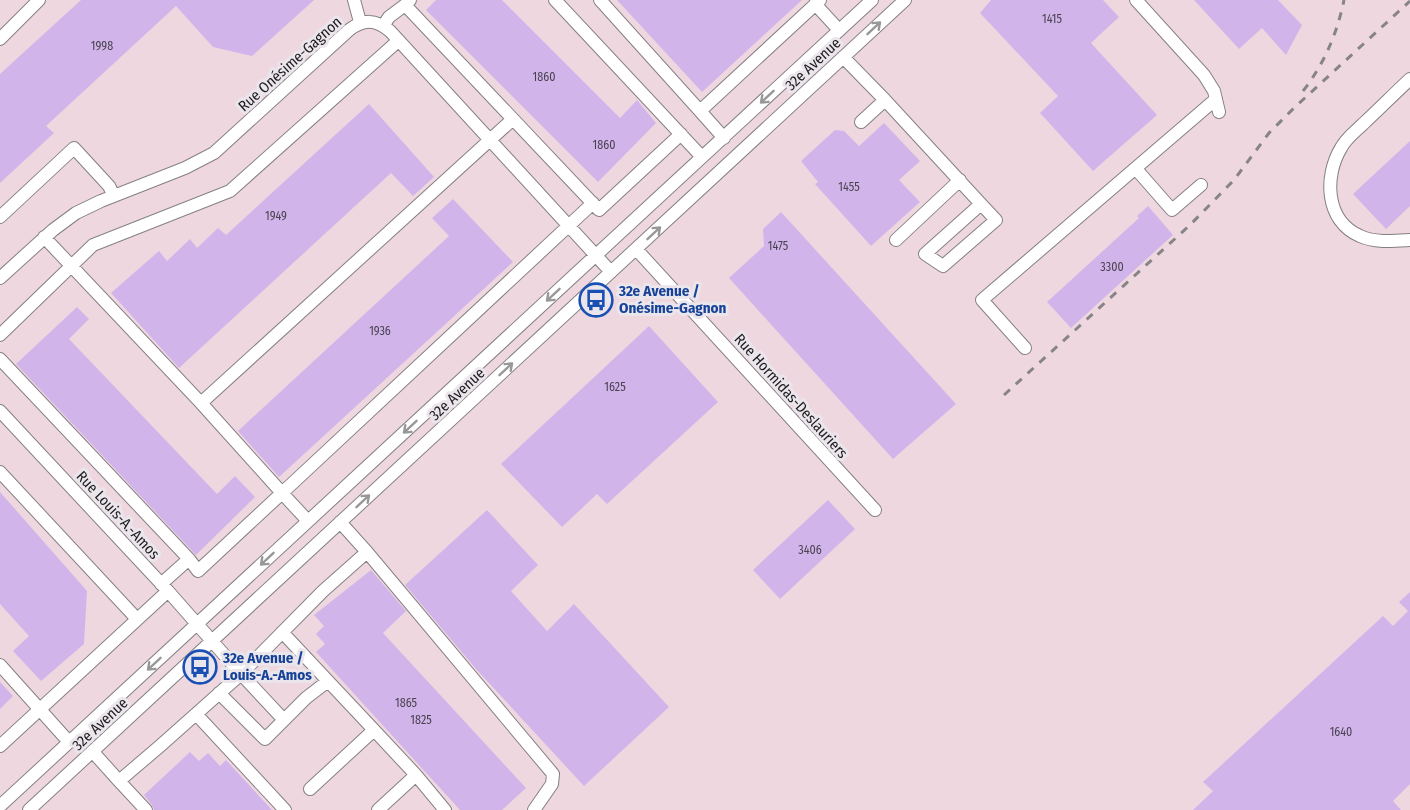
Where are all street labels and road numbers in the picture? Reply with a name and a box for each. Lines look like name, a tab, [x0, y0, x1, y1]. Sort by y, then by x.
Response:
street label: Rue Onésime-Gagnon	[235, 13, 345, 115]
street label: 32e Avenue	[782, 34, 844, 94]
street label: Rue Hormidas-Deslauriers	[730, 330, 852, 462]
street label: 32e Avenue	[426, 364, 488, 424]
street label: Rue Louis-A.-Amos	[73, 467, 163, 563]
street label: 32e Avenue	[69, 694, 131, 754]

